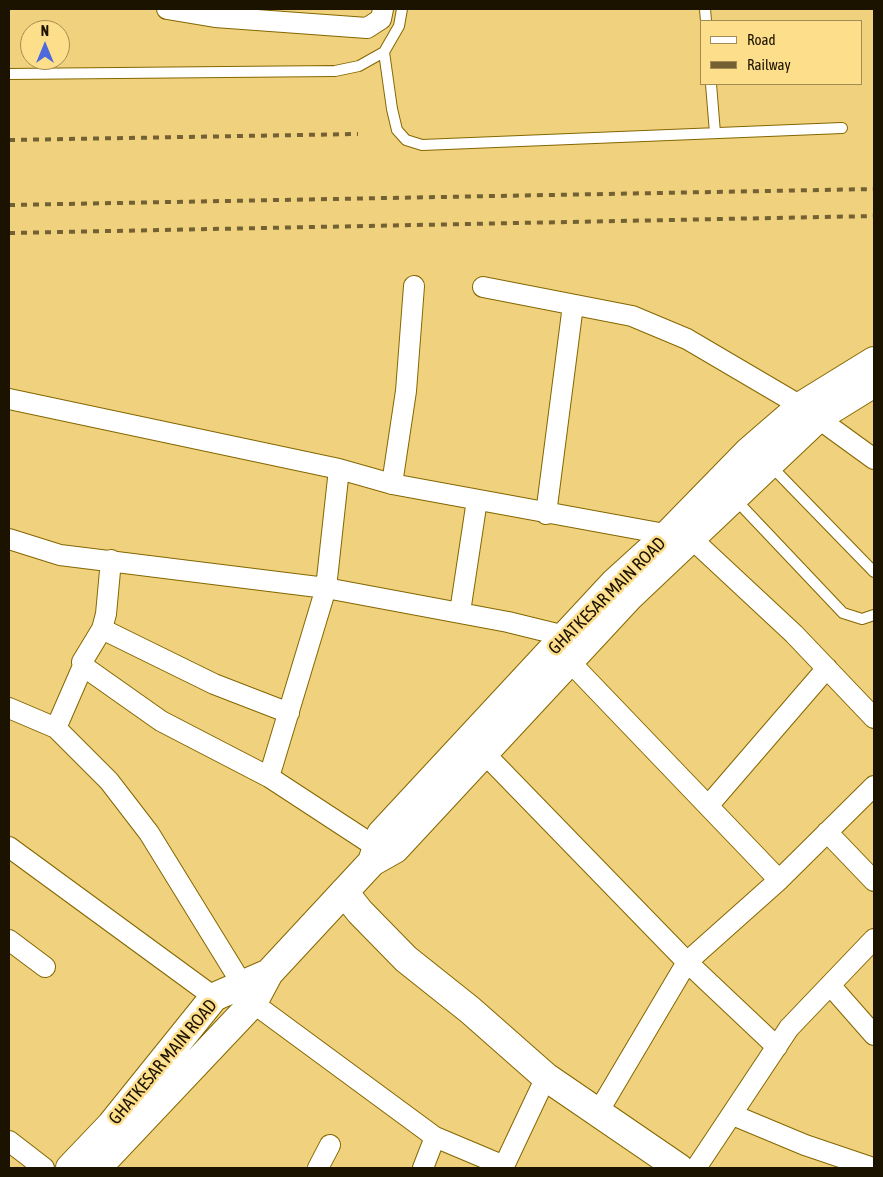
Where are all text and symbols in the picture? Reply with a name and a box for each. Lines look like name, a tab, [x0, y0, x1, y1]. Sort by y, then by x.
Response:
north arrow	[20, 20, 70, 70]
legend	[700, 20, 863, 85]
text: N	[41, 23, 49, 39]
text: Road	[747, 31, 776, 48]
text: Railway	[747, 56, 791, 73]
street label: GHATKESAR MAIN ROAD	[544, 533, 670, 659]
street label: GHATKESAR MAIN ROAD	[104, 995, 222, 1129]

